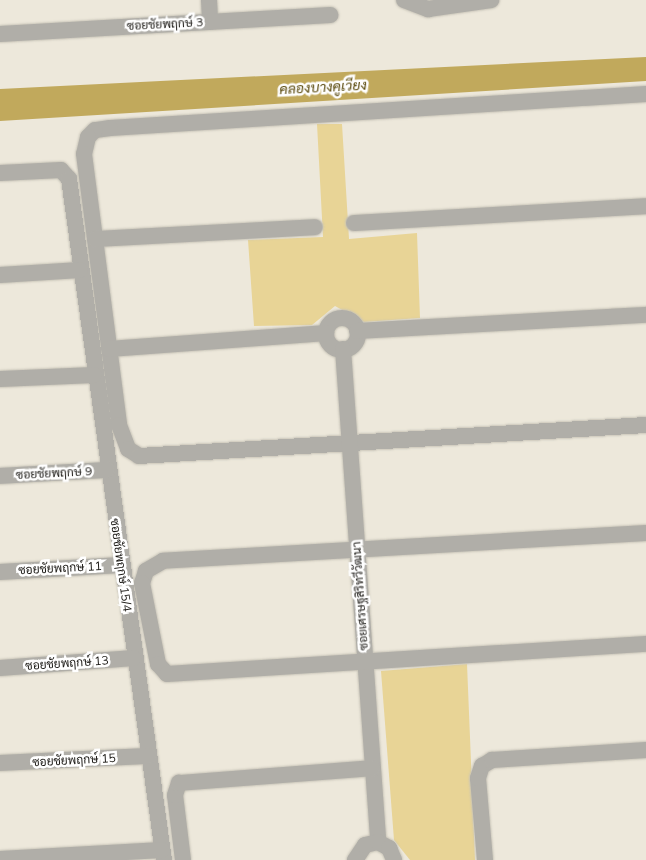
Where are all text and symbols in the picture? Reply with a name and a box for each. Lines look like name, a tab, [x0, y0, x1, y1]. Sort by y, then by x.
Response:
street label: ซอยชัยพฤกษ์ 3	[126, 15, 204, 33]
water label: คลองบางคูเวียง	[279, 76, 367, 98]
street label: ซอยชัยพฤกษ์ 9	[15, 464, 93, 482]
street label: ซอยชัยพฤกษ์ 15/4	[107, 517, 135, 613]
street label: ซอยเศรษฐสิริทวีวัฒนา	[349, 541, 371, 651]
street label: ซอยชัยพฤกษ์ 11	[18, 559, 102, 577]
street label: ซอยชัยพฤกษ์ 13	[25, 653, 109, 673]
street label: ซอยชัยพฤกษ์ 15	[32, 751, 116, 769]

